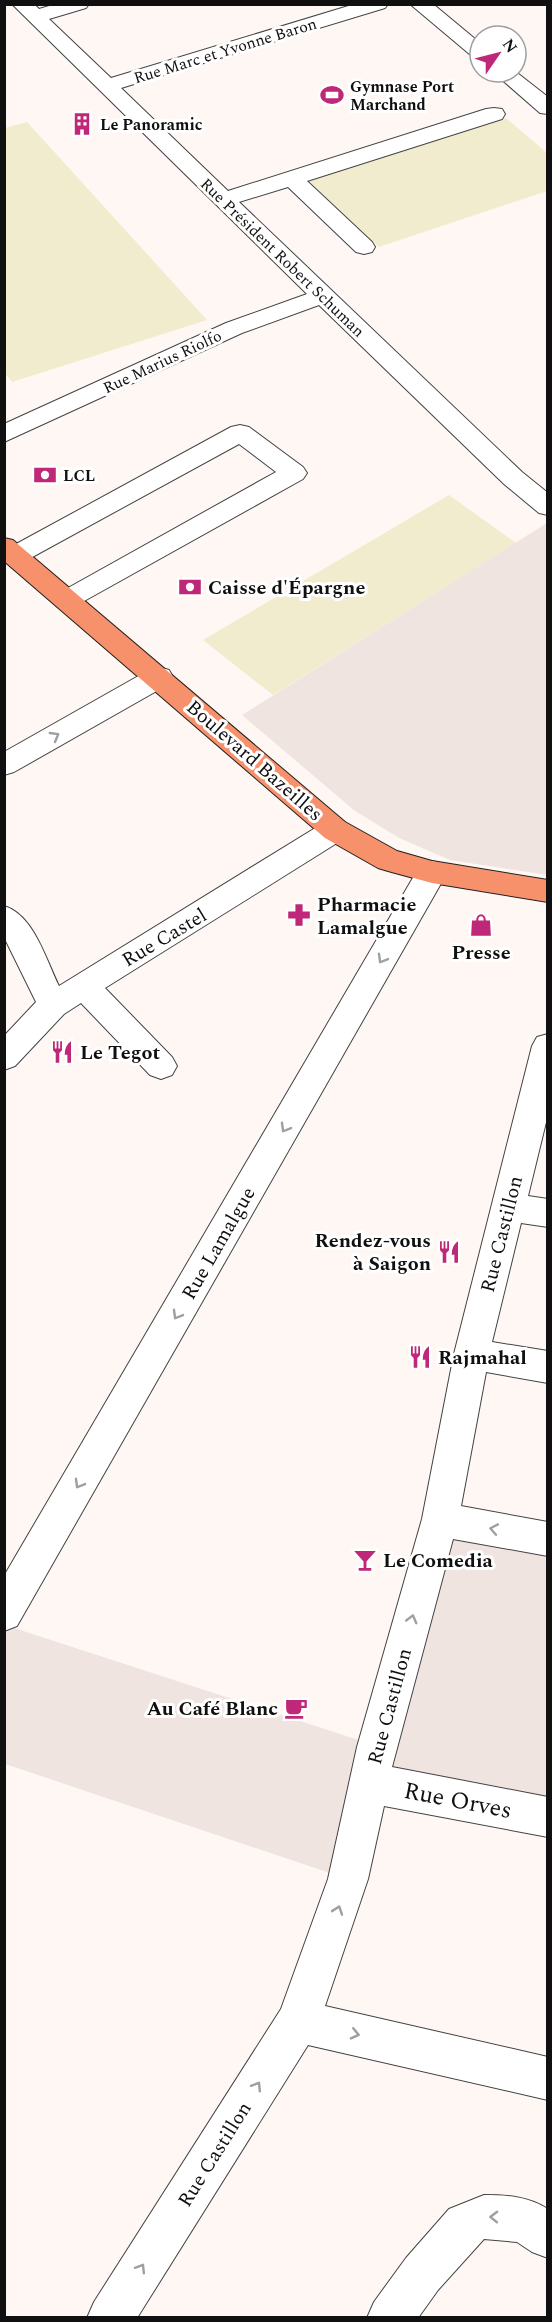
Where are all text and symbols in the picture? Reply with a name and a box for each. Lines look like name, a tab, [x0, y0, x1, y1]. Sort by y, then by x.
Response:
street label: Rue Marc et Yvonne Baron	[131, 12, 320, 90]
north arrow	[468, 24, 528, 84]
text: N	[496, 34, 523, 58]
place label: Gymnase Port Marchand	[350, 75, 454, 117]
sports icon: Gymnase Port Marchand	[319, 82, 345, 108]
building icon: Le Panoramic	[69, 111, 95, 137]
place label: Le Panoramic	[100, 113, 203, 137]
street label: Rue Président Robert Schuman	[195, 172, 370, 343]
street label: Rue Marius Riolfo	[99, 324, 226, 400]
bank icon: LCL	[32, 462, 58, 488]
place label: LCL	[63, 464, 95, 488]
place label: Caisse d'Épargne	[208, 573, 365, 603]
bank icon: Caisse d'Épargne	[177, 574, 203, 600]
street label: Boulevard Bazeilles	[179, 693, 329, 829]
one-way arrow	[49, 732, 60, 743]
place label: Pharmacie Lamalgue	[317, 890, 416, 943]
street label: Rue Castel	[116, 901, 213, 975]
pharmacy icon: Pharmacie Lamalgue	[286, 902, 312, 928]
shop icon: Presse	[468, 912, 494, 938]
place label: Presse	[451, 938, 511, 968]
one-way arrow	[378, 953, 389, 963]
place label: Le Tegot	[80, 1038, 160, 1068]
restaurant icon: Le Tegot	[49, 1039, 75, 1065]
one-way arrow	[280, 1122, 292, 1132]
street label: Rue Castillon	[473, 1173, 531, 1296]
street label: Rue Lamalgue	[174, 1181, 263, 1306]
place label: Rendez-vous à Saigon	[314, 1226, 431, 1279]
restaurant icon: Rendez-vous à Saigon	[436, 1239, 462, 1265]
one-way arrow	[172, 1309, 184, 1319]
place label: Rajmahal	[438, 1343, 527, 1373]
restaurant icon: Rajmahal	[407, 1344, 433, 1370]
one-way arrow	[75, 1478, 86, 1488]
one-way arrow	[489, 1523, 499, 1536]
place label: Le Comedia	[383, 1546, 494, 1576]
bar icon: Le Comedia	[352, 1547, 378, 1573]
one-way arrow	[405, 1614, 417, 1625]
street label: Rue Castillon	[360, 1645, 420, 1768]
place label: Au Café Blanc	[147, 1694, 278, 1724]
cafe icon: Au Café Blanc	[283, 1695, 309, 1721]
street label: Rue Orves	[401, 1773, 515, 1829]
one-way arrow	[330, 1905, 343, 1916]
one-way arrow	[350, 2027, 360, 2040]
one-way arrow	[250, 2082, 261, 2093]
street label: Rue Castillon	[170, 2096, 259, 2213]
one-way arrow	[490, 2211, 499, 2223]
one-way arrow	[134, 2264, 145, 2275]

